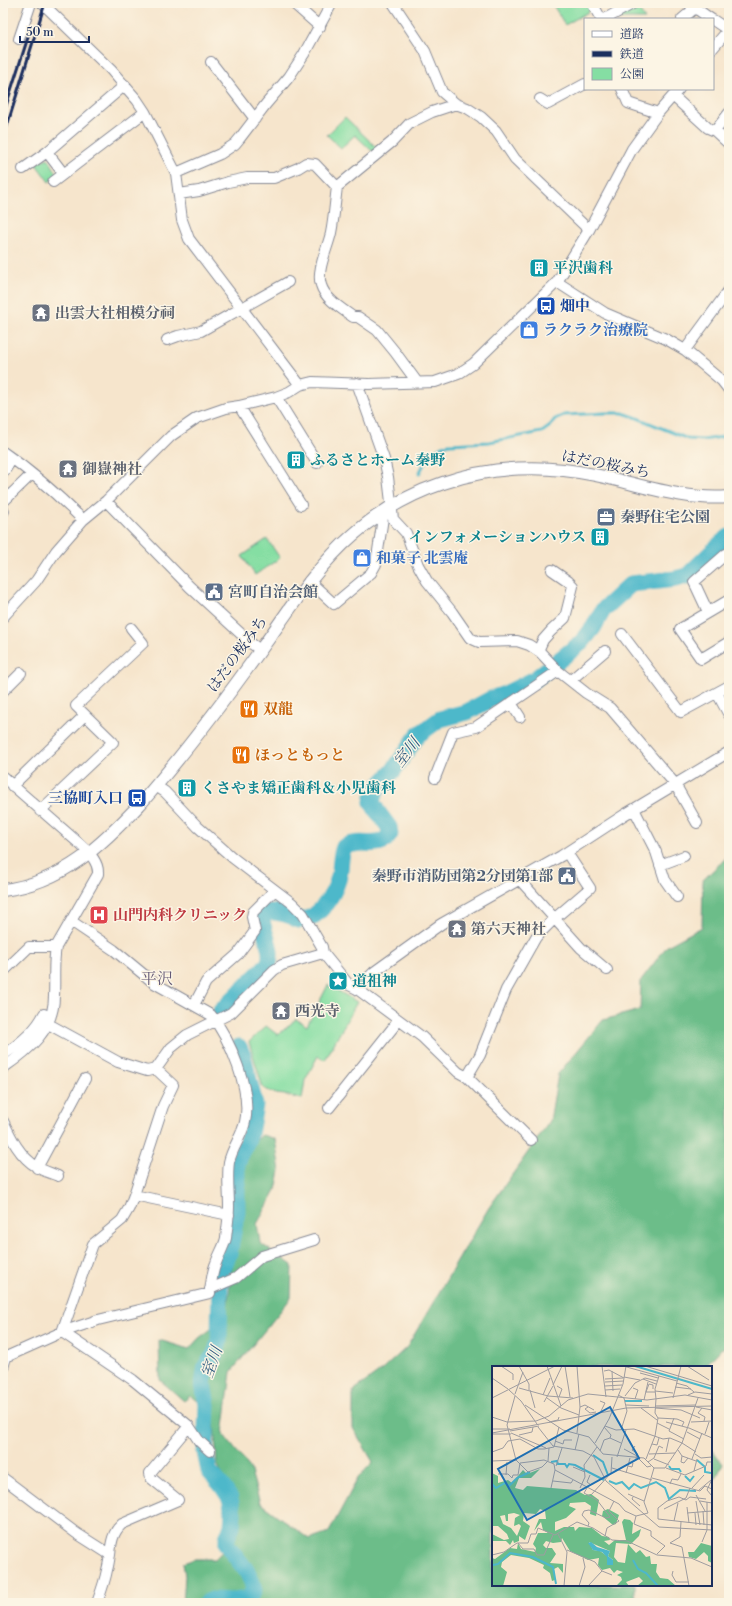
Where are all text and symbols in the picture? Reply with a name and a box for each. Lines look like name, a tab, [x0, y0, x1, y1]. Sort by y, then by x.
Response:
scale bar	[20, 18, 89, 44]
legend	[584, 18, 714, 90]
text: 50 m	[26, 25, 54, 40]
text: 道路	[620, 27, 644, 42]
text: 鉄道	[619, 47, 644, 62]
text: 公園	[620, 67, 644, 82]
building icon: 平沢歯科	[528, 257, 550, 279]
place label: 平沢歯科	[553, 259, 613, 278]
bus stop icon: 畑中	[535, 295, 557, 317]
place label: 畑中	[560, 297, 590, 316]
temple icon: 出雲大社相模分祠	[30, 302, 52, 324]
place label: 出雲大社相模分祠	[55, 304, 175, 323]
shop icon: ラクラク治療院	[518, 319, 540, 341]
place label: ラクラク治療院	[543, 321, 648, 340]
street label: はだの桜みち	[560, 447, 652, 482]
building icon: ふるさとホーム秦野	[285, 449, 307, 471]
place label: ふるさとホーム秦野	[310, 451, 446, 470]
temple icon: 御嶽神社	[57, 458, 79, 480]
place label: 御嶽神社	[82, 460, 142, 479]
office icon: 秦野住宅公園	[595, 506, 617, 528]
place label: 秦野住宅公園	[620, 508, 710, 527]
building icon: インフォメーションハウス	[589, 526, 611, 548]
place label: インフォメーションハウス	[409, 528, 586, 547]
shop icon: 和菓子 北雲庵	[351, 547, 373, 569]
place label: 和菓子 北雲庵	[376, 549, 468, 568]
public building icon: 宮町自治会館	[203, 581, 225, 603]
place label: 宮町自治会館	[228, 583, 318, 602]
street label: はだの桜みち	[203, 612, 272, 696]
restaurant icon: 双龍	[238, 698, 260, 720]
place label: 双龍	[263, 700, 293, 719]
water label: 室川	[389, 732, 426, 771]
restaurant icon: ほっともっと	[230, 744, 252, 766]
place label: ほっともっと	[255, 746, 345, 765]
building icon: くさやま矯正歯科＆小児歯科	[176, 777, 198, 799]
place label: くさやま矯正歯科＆小児歯科	[201, 779, 396, 798]
bus stop icon: 三協町入口	[126, 787, 148, 809]
place label: 三協町入口	[48, 789, 123, 808]
public building icon: 秦野市消防団第2分団第1部	[556, 865, 578, 887]
place label: 秦野市消防団第2分団第1部	[371, 867, 554, 886]
hospital icon: 山門内科クリニック	[88, 904, 110, 926]
place label: 山門内科クリニック	[113, 906, 247, 925]
temple icon: 第六天神社	[446, 918, 468, 940]
place label: 第六天神社	[471, 920, 546, 939]
district label: 平沢	[141, 969, 173, 989]
place icon: 道祖神	[327, 970, 349, 992]
place label: 道祖神	[352, 972, 397, 991]
temple icon: 西光寺	[270, 1000, 292, 1022]
place label: 西光寺	[295, 1002, 340, 1021]
water label: 室川	[197, 1342, 227, 1381]
inset map	[492, 1366, 712, 1586]

